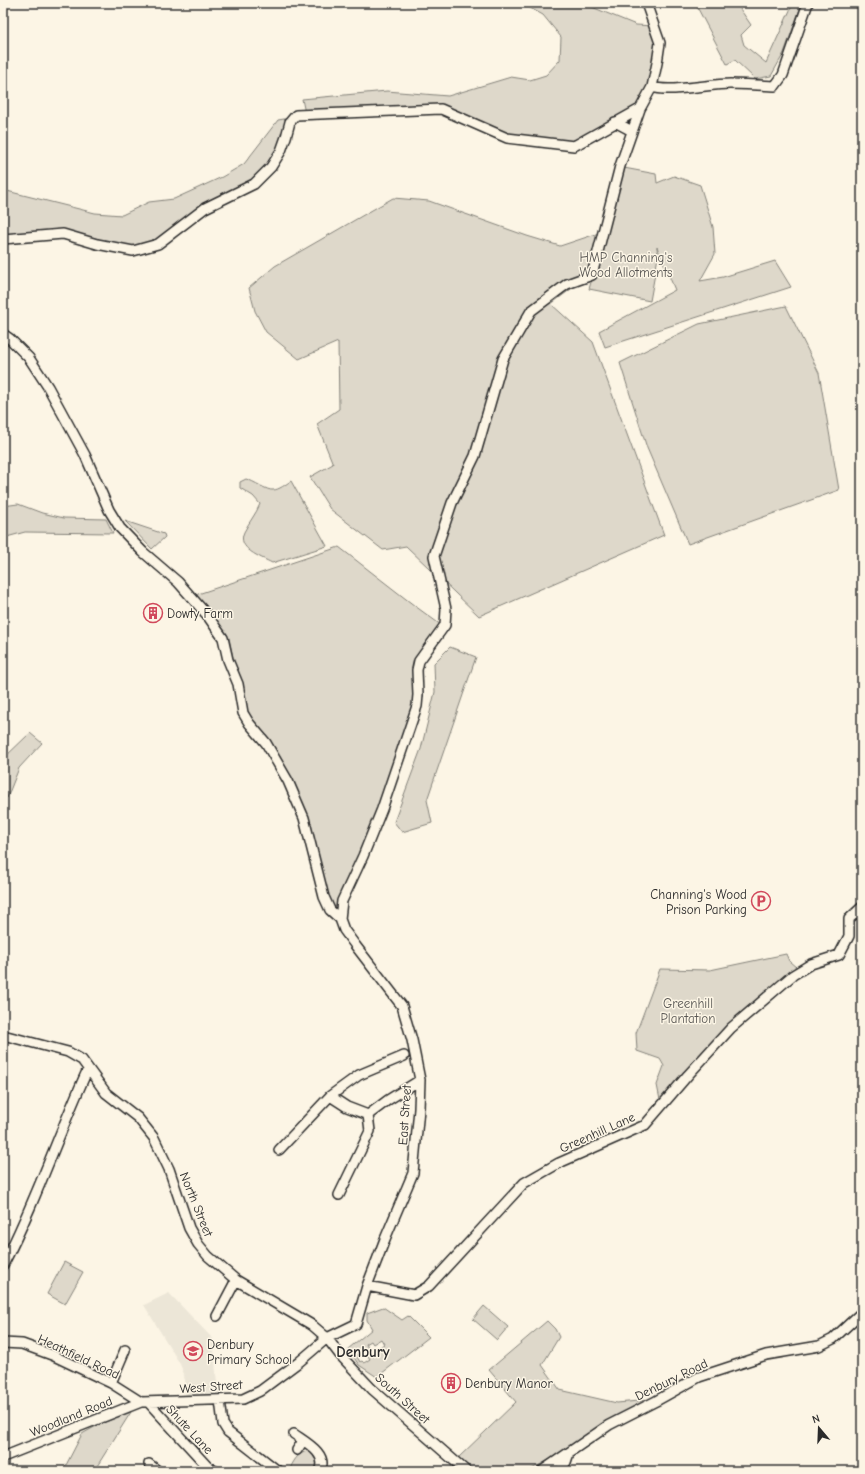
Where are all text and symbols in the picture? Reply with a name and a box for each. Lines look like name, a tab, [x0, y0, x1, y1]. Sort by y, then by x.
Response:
park label: HMP Channing's Wood Allotments	[579, 250, 673, 280]
building icon: Dowty Farm	[142, 602, 164, 624]
place label: Dowty Farm	[167, 606, 233, 621]
place label: Channing's Wood Prison Parking	[650, 887, 747, 917]
parking icon: Channing's Wood Prison Parking	[750, 890, 772, 912]
park label: Greenhill Plantation	[661, 996, 715, 1026]
street label: East Street	[395, 1083, 414, 1146]
street label: Greenhill Lane	[557, 1109, 638, 1156]
street label: North Street	[177, 1170, 217, 1240]
street label: Heathfield Road	[35, 1331, 122, 1382]
place label: Denbury Primary School	[207, 1337, 292, 1367]
school or university icon: Denbury Primary School	[182, 1340, 204, 1362]
district label: Denbury	[336, 1343, 390, 1361]
street label: Denbury Road	[632, 1355, 710, 1403]
street label: South Street	[372, 1370, 434, 1428]
building icon: Denbury Manor	[440, 1372, 462, 1394]
place label: Denbury Manor	[465, 1376, 553, 1391]
street label: West Street	[179, 1377, 244, 1396]
street label: Woodland Road	[28, 1393, 115, 1440]
street label: Shute Lane	[163, 1402, 216, 1457]
north arrow	[799, 1408, 839, 1448]
text: N	[810, 1412, 821, 1426]

